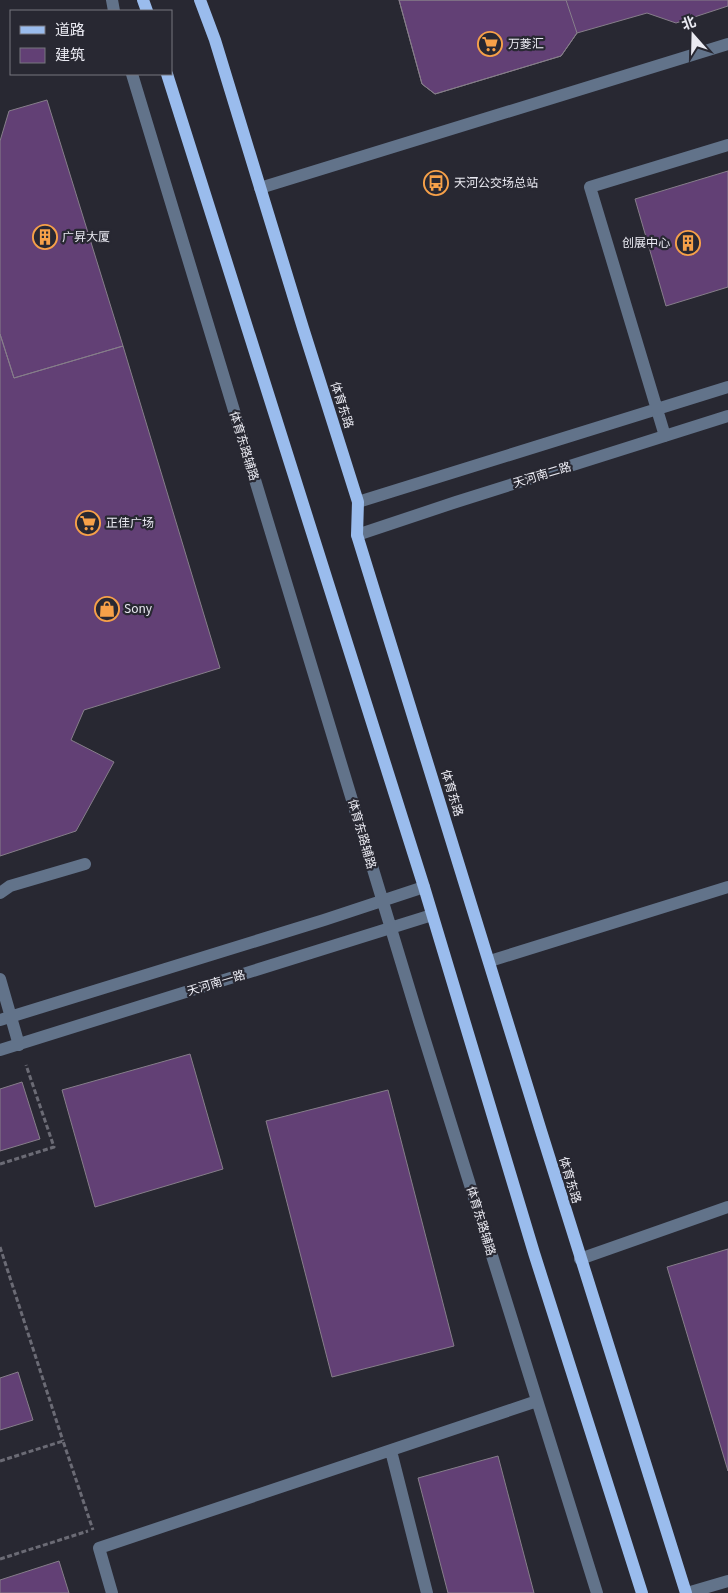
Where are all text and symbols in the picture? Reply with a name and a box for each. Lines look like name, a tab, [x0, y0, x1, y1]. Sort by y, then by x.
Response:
legend	[10, 10, 172, 75]
north arrow	[668, 10, 718, 60]
text: 北	[678, 10, 698, 34]
text: 道路	[55, 18, 85, 39]
supermarket icon: 万菱汇	[477, 31, 503, 57]
place label: 万菱汇	[508, 34, 544, 51]
text: 建筑	[55, 43, 85, 64]
bus stop icon: 天河公交场总站	[423, 170, 449, 196]
place label: 天河公交场总站	[454, 173, 538, 190]
building icon: 广昇大厦	[32, 224, 58, 250]
place label: 广昇大厦	[62, 227, 110, 244]
building icon: 创展中心	[675, 230, 701, 256]
place label: 创展中心	[622, 233, 670, 250]
street label: 体育东路	[328, 379, 359, 430]
street label: 体育东路辅路	[227, 409, 264, 482]
street label: 天河南二路	[510, 457, 573, 490]
supermarket icon: 正佳广场	[75, 510, 101, 536]
place label: 正佳广场	[106, 513, 154, 530]
shop icon: Sony	[94, 596, 120, 622]
place label: Sony	[124, 599, 153, 616]
street label: 体育东路	[438, 767, 469, 818]
street label: 体育东路辅路	[345, 797, 382, 871]
street label: 天河南一路	[184, 965, 247, 998]
street label: 体育东路	[556, 1154, 587, 1205]
street label: 体育东路辅路	[464, 1184, 501, 1257]

